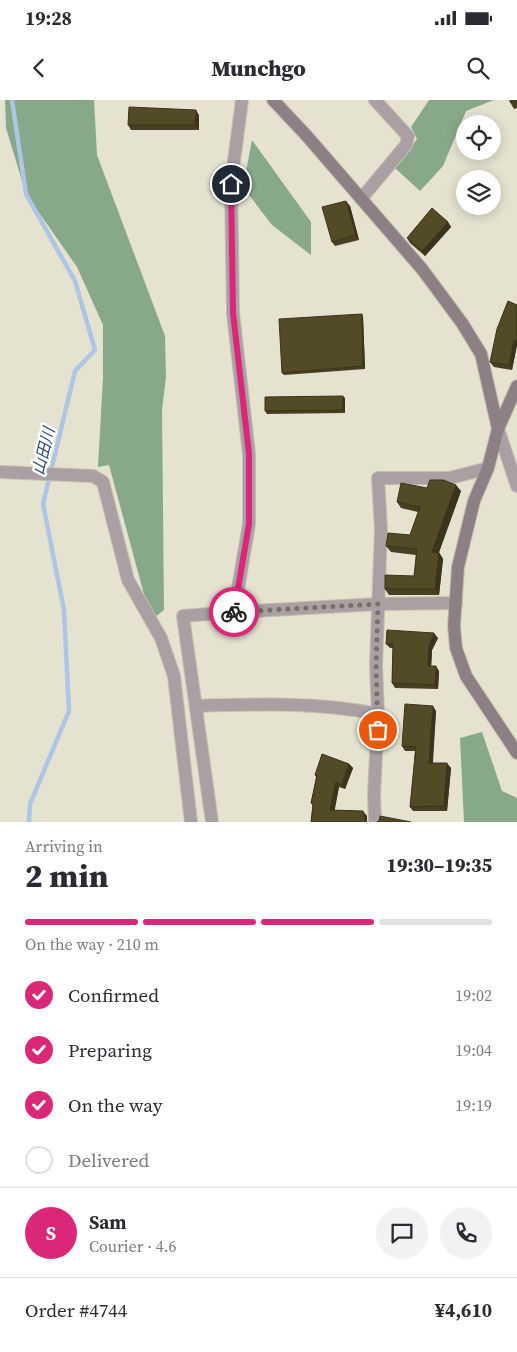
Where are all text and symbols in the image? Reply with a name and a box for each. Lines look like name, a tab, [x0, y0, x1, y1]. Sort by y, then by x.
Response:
text: 19:28	[25, 5, 72, 31]
text: Munchgo	[211, 53, 306, 83]
icon: back	[25, 54, 53, 82]
icon: search	[464, 54, 492, 82]
map controls	[456, 115, 501, 215]
button: locate	[456, 115, 501, 160]
pin	[210, 163, 252, 205]
icon: home	[217, 170, 245, 198]
button: layers	[456, 170, 501, 215]
water label: 山田川	[27, 423, 60, 477]
courier	[209, 587, 259, 637]
icon: bike	[220, 598, 248, 626]
pin	[357, 709, 399, 751]
icon: bag	[364, 716, 392, 744]
text: Arriving in	[25, 835, 103, 857]
text: 19:30–19:35	[387, 852, 492, 878]
text: 2 min	[25, 854, 108, 898]
text: On the way · 210 m	[25, 933, 159, 955]
icon: check	[25, 981, 53, 1009]
text: Confirmed	[68, 982, 159, 1008]
text: 19:02	[455, 984, 492, 1006]
icon: check	[25, 1036, 53, 1064]
text: Preparing	[68, 1037, 152, 1063]
text: 19:04	[455, 1039, 492, 1061]
icon: check	[25, 1091, 53, 1119]
text: On the way	[68, 1092, 163, 1118]
text: 19:19	[455, 1094, 492, 1116]
text: Delivered	[68, 1147, 149, 1173]
button: chat	[376, 1207, 428, 1259]
button: phone	[440, 1207, 492, 1259]
text: Sam	[89, 1209, 127, 1235]
text: S	[46, 1220, 56, 1246]
text: Courier · 4.6	[89, 1235, 177, 1257]
text: Order #4744	[25, 1297, 127, 1323]
text: ¥4,610	[435, 1297, 492, 1323]

